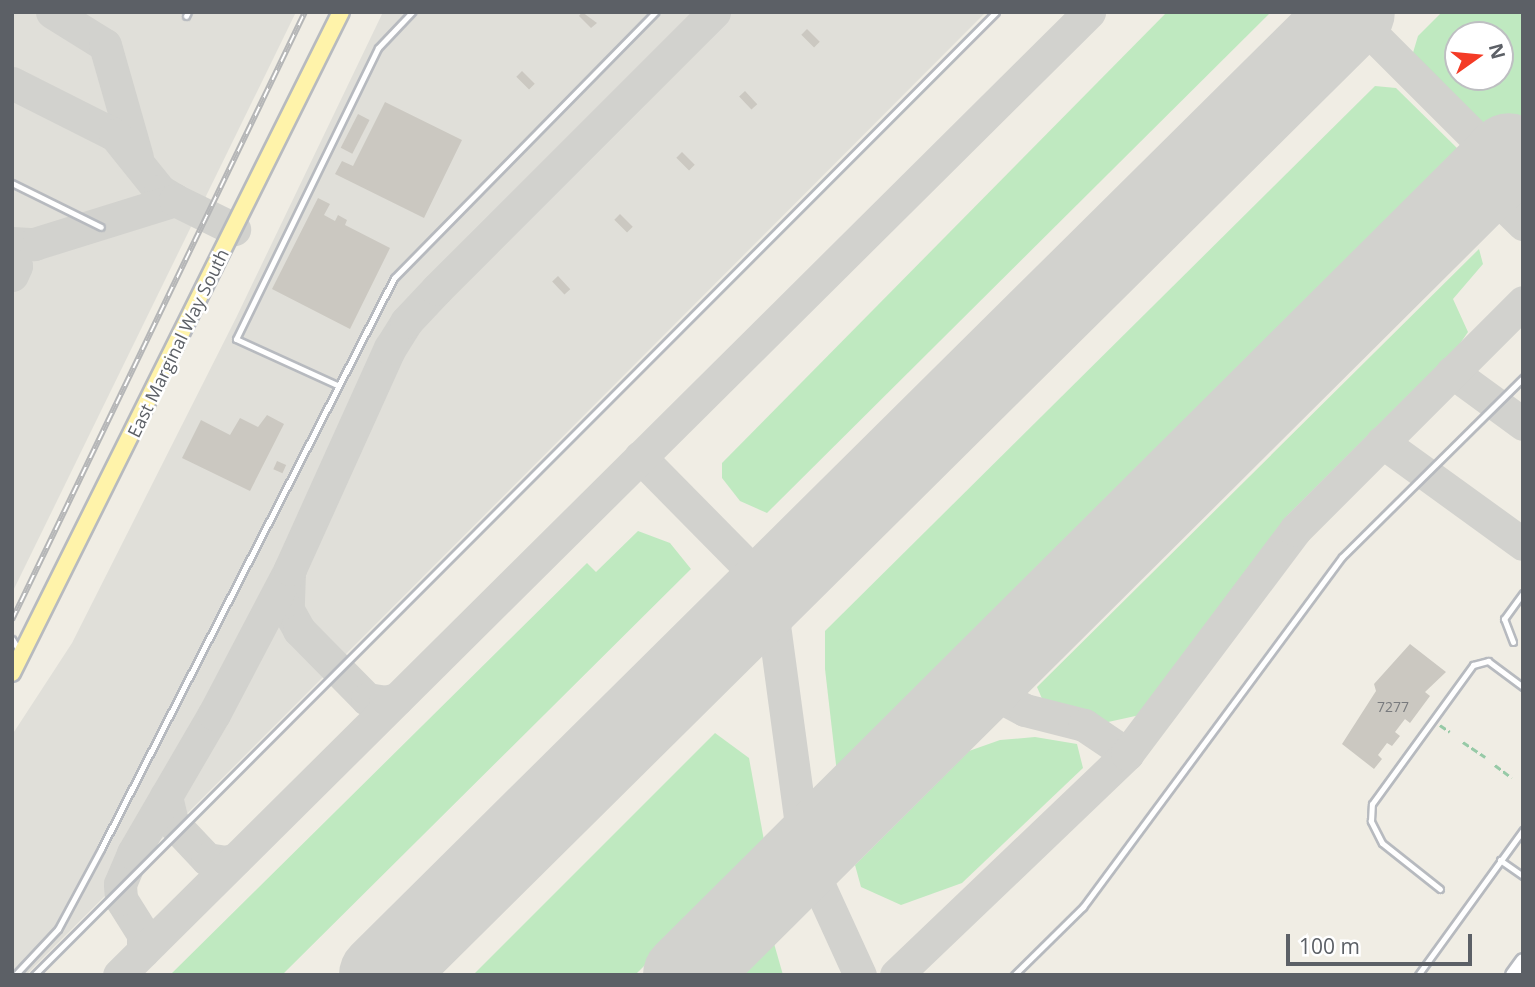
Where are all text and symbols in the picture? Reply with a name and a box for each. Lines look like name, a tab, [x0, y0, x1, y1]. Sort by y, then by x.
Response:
north arrow	[1444, 21, 1514, 91]
text: N	[1483, 40, 1512, 62]
street label: East Marginal Way South	[123, 245, 233, 441]
house number: 7277	[1377, 699, 1409, 715]
scale bar	[1290, 920, 1476, 964]
text: 100 m	[1299, 932, 1360, 960]

